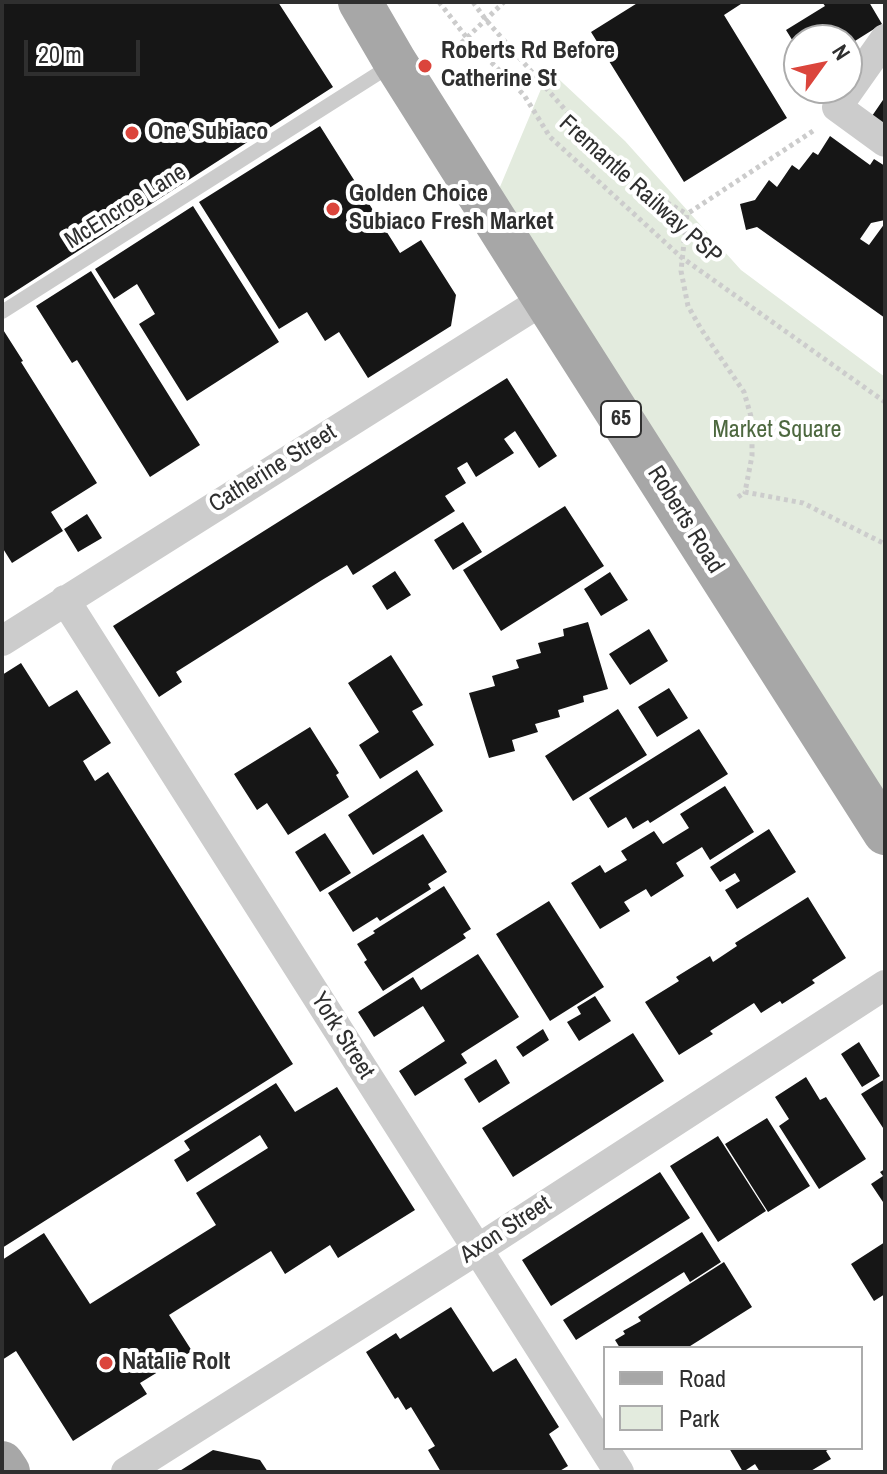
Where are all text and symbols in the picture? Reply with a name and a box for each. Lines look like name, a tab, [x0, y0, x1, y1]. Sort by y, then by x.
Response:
scale bar	[28, 24, 144, 74]
north arrow	[783, 24, 863, 104]
text: 20 m	[38, 38, 82, 70]
place label: Roberts Rd Before Catherine St	[441, 38, 615, 94]
text: N	[825, 38, 858, 66]
marker: Roberts Rd Before Catherine St	[416, 57, 434, 75]
street label: Fremantle Railway PSP	[553, 109, 727, 271]
place label: One Subiaco	[148, 119, 268, 147]
marker: One Subiaco	[123, 124, 141, 142]
street label: McEncroe Lane	[60, 158, 192, 256]
place label: Golden Choice Subiaco Fresh Market	[349, 181, 554, 237]
marker: Golden Choice Subiaco Fresh Market	[324, 200, 342, 218]
road number: 65	[601, 401, 641, 437]
park label: Market Square	[712, 417, 842, 445]
street label: Catherine Street	[204, 419, 342, 519]
street label: Roberts Road	[641, 461, 729, 579]
street label: York Street	[304, 987, 380, 1085]
street label: Axon Street	[455, 1190, 557, 1270]
legend	[603, 1346, 863, 1450]
place label: Natalie Rolt	[122, 1349, 230, 1377]
marker: Natalie Rolt	[97, 1354, 115, 1372]
text: Road	[679, 1362, 726, 1394]
text: Park	[679, 1402, 719, 1434]

